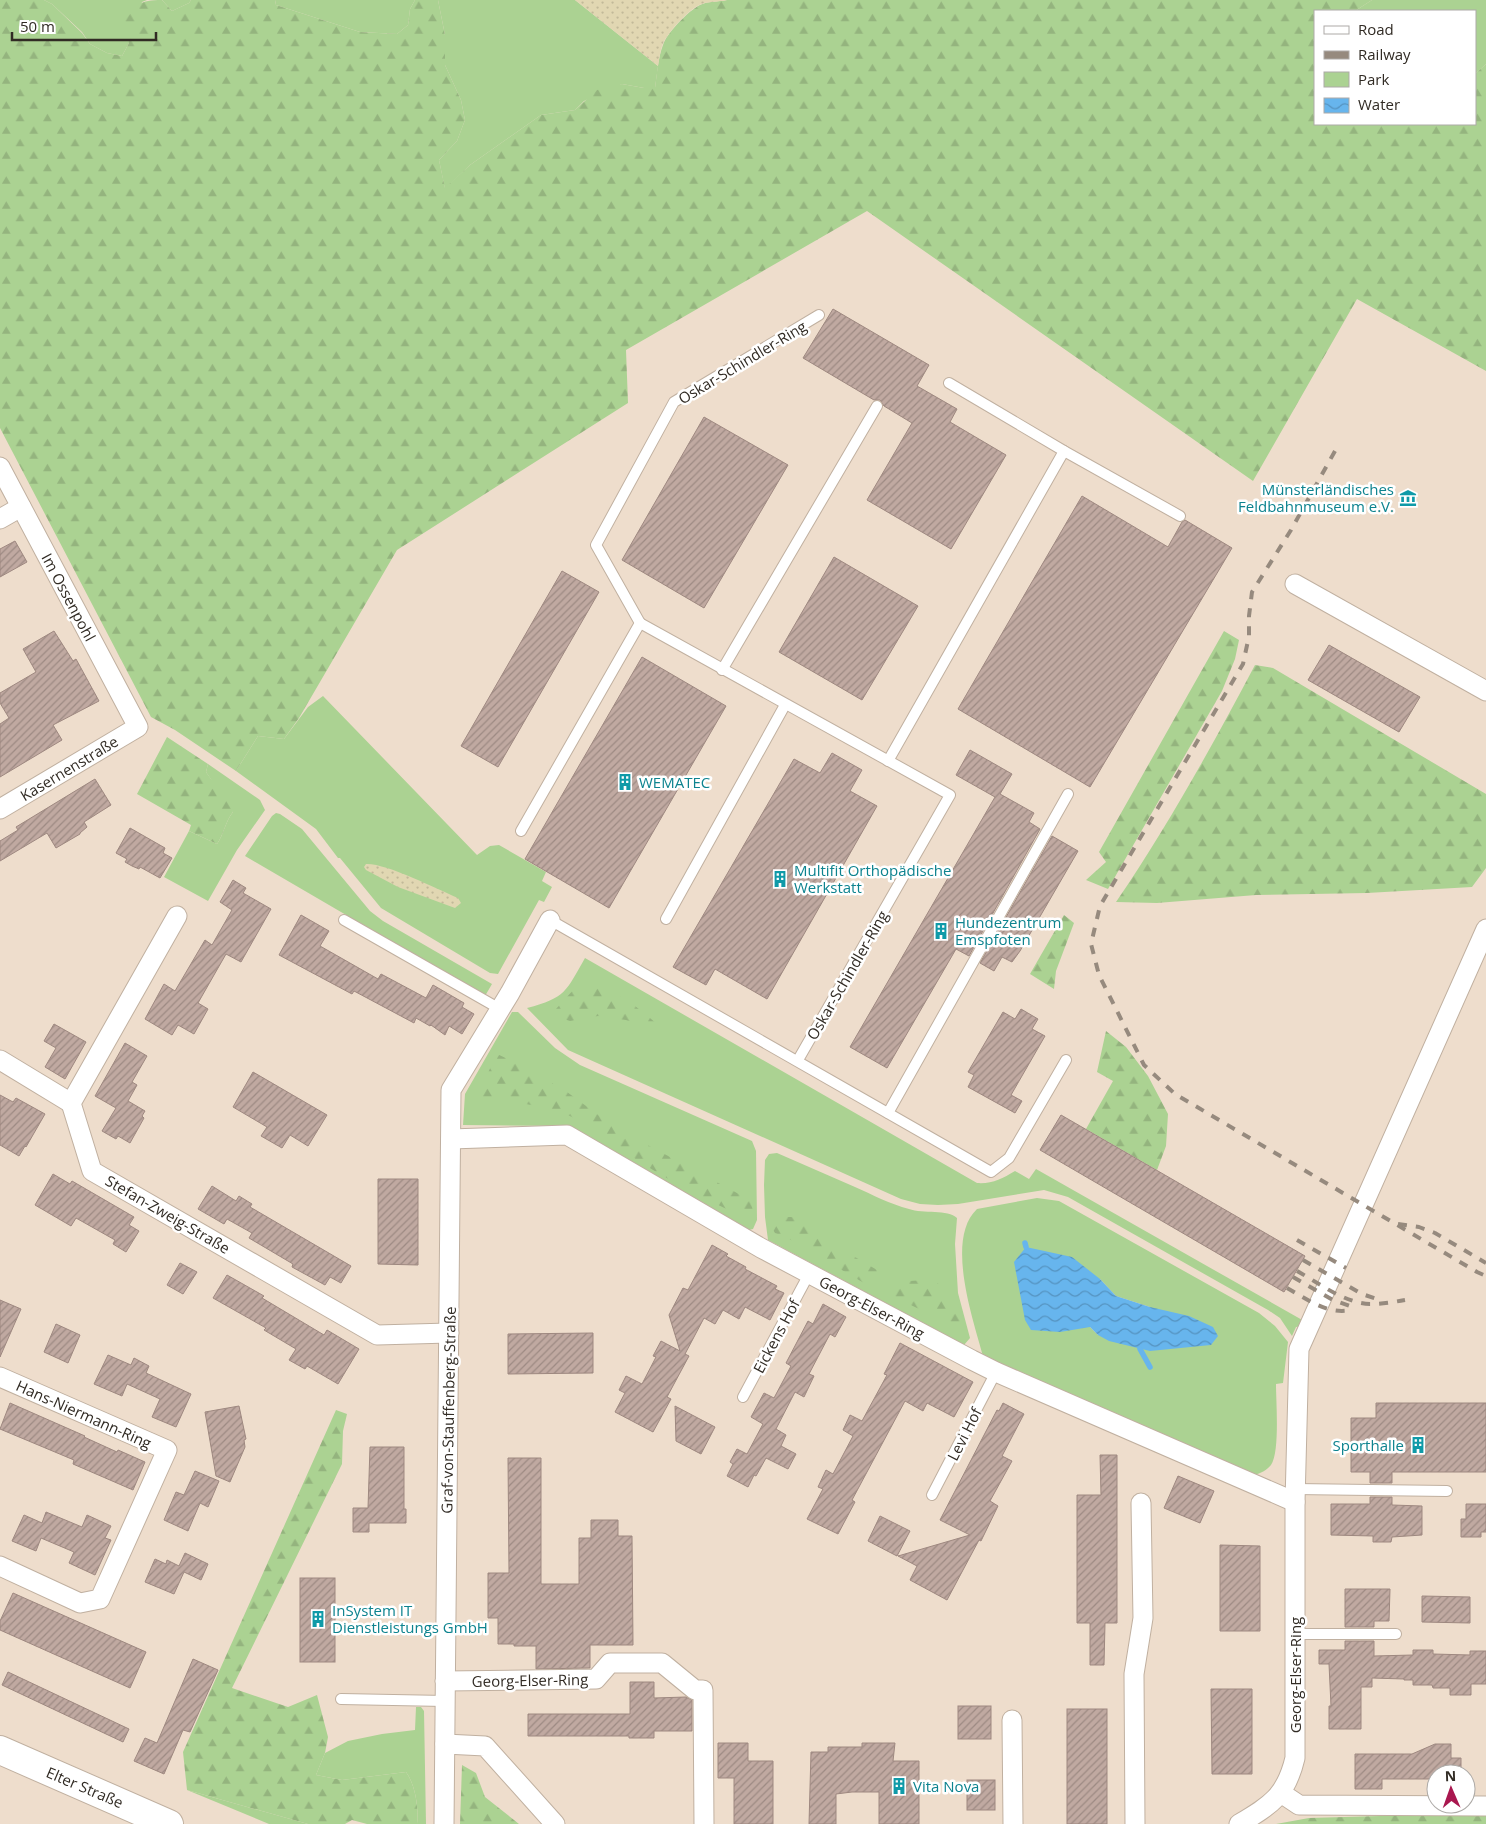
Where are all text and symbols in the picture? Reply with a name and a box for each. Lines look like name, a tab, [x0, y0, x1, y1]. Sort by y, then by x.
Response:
scale bar	[12, 10, 156, 42]
legend	[1314, 10, 1476, 125]
text: 50 m	[20, 16, 55, 36]
text: Road	[1358, 19, 1394, 39]
text: Railway	[1358, 44, 1411, 64]
text: Park	[1358, 69, 1389, 89]
text: Water	[1358, 94, 1400, 114]
street label: Oskar-Schindler-Ring	[674, 316, 810, 408]
place label: Münsterländisches Feldbahnmuseum e.V.	[1238, 479, 1394, 516]
museum icon: Münsterländisches Feldbahnmuseum e.V.	[1398, 488, 1418, 508]
street label: Im Ossenpohl	[37, 550, 101, 644]
street label: Kasernenstraße	[16, 731, 122, 805]
building icon: WEMATEC	[615, 772, 635, 792]
place label: WEMATEC	[639, 772, 710, 792]
place label: Multifit Orthopädische Werkstatt	[794, 860, 952, 897]
building icon: Multifit Orthopädische Werkstatt	[770, 869, 790, 889]
street label: Oskar-Schindler-Ring	[802, 907, 892, 1043]
place label: Hundezentrum Emspfoten	[955, 912, 1061, 949]
building icon: Hundezentrum Emspfoten	[931, 921, 951, 941]
street label: Stefan-Zweig-Straße	[102, 1170, 234, 1258]
street label: Georg-Elser-Ring	[816, 1271, 928, 1343]
street label: Eickens Hof	[748, 1295, 804, 1376]
street label: Graf-von-Stauffenberg-Straße	[436, 1306, 460, 1514]
street label: Hans-Niermann-Ring	[13, 1375, 155, 1453]
street label: Levi Hof	[942, 1403, 986, 1464]
place label: Sporthalle	[1333, 1435, 1404, 1455]
building icon: Sporthalle	[1408, 1435, 1428, 1455]
place label: InSystem IT Dienstleistungs GmbH	[332, 1600, 488, 1637]
building icon: InSystem IT Dienstleistungs GmbH	[308, 1609, 328, 1629]
street label: Georg-Elser-Ring	[1285, 1617, 1305, 1733]
street label: Georg-Elser-Ring	[472, 1669, 588, 1691]
street label: Elter Straße	[43, 1762, 127, 1812]
north arrow	[1426, 1764, 1476, 1814]
text: N	[1445, 1766, 1457, 1785]
building icon: Vita Nova	[889, 1776, 909, 1796]
place label: Vita Nova	[913, 1776, 979, 1796]

